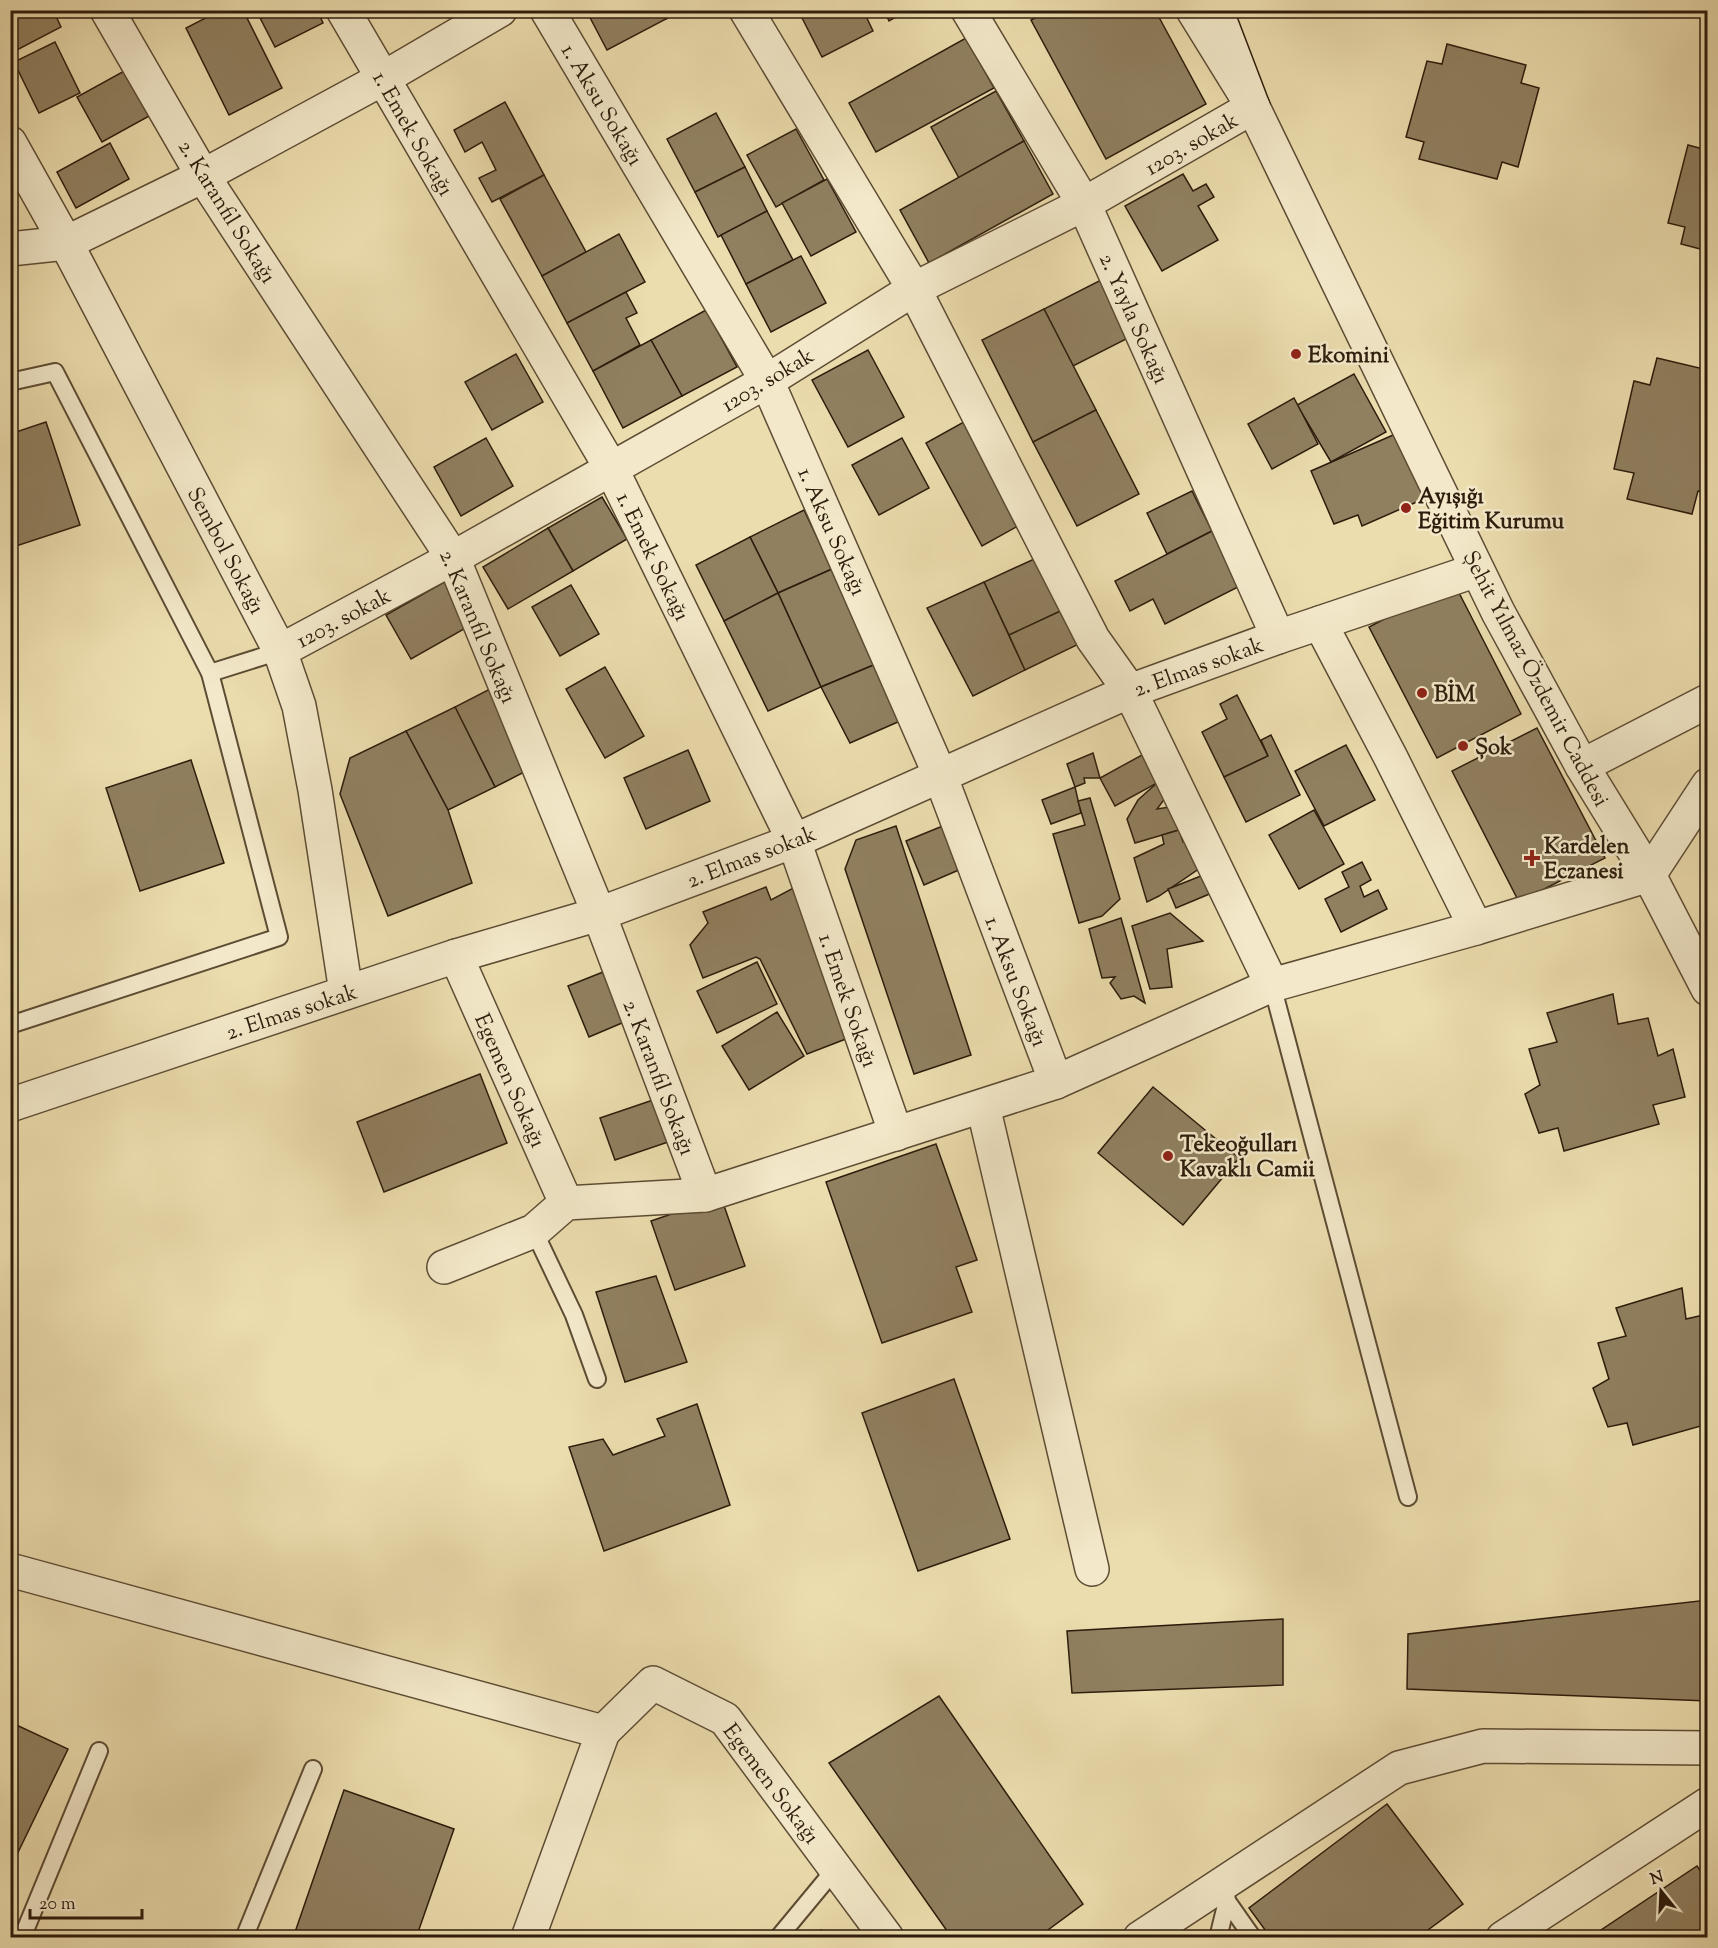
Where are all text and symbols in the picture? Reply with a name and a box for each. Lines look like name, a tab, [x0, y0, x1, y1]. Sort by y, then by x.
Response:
street label: 1. Aksu Sokağı	[551, 38, 650, 173]
street label: 1. Emek Sokağı	[363, 66, 460, 203]
street label: 1203. sokak	[1140, 106, 1245, 185]
street label: 2. Karanfil Sokağı	[168, 134, 283, 291]
street label: 2. Yayla Sokağı	[1089, 249, 1175, 390]
street label: 1203. sokak	[716, 341, 821, 422]
place label: Ekomini	[1308, 341, 1390, 373]
marker: Ekomini	[1289, 347, 1303, 361]
street label: 1. Aksu Sokağı	[788, 463, 873, 601]
street label: Sembol Sokağı	[177, 482, 271, 621]
place label: Ayışığı Eğitim Kurumu	[1418, 482, 1565, 539]
street label: 1. Emek Sokağı	[606, 488, 696, 627]
marker: Ayışığı Eğitim Kurumu	[1399, 501, 1413, 515]
street label: 2. Karanfil Sokağı	[429, 545, 523, 709]
street label: Şehit Yılmaz Özdemir Caddesi	[1453, 545, 1617, 813]
street label: 1203. sokak	[291, 581, 397, 658]
street label: 2. Elmas sokak	[1130, 630, 1269, 707]
place label: BİM	[1434, 679, 1476, 712]
marker: BİM	[1415, 686, 1429, 700]
place label: Şok	[1475, 733, 1512, 765]
marker: Şok	[1456, 739, 1470, 753]
street label: 2. Elmas sokak	[683, 819, 821, 898]
place label: Kardelen Eczanesi	[1544, 832, 1630, 889]
marker: Kardelen Eczanesi	[1525, 851, 1539, 865]
street label: 1. Aksu Sokağı	[975, 912, 1054, 1052]
street label: 1. Emek Sokağı	[808, 930, 884, 1072]
street label: 2. Elmas sokak	[222, 978, 362, 1050]
street label: 2. Karanfil Sokağı	[613, 996, 702, 1161]
street label: Egemen Sokağı	[464, 1009, 552, 1153]
place label: Tekeoğulları Kavaklı Camii	[1180, 1130, 1315, 1187]
marker: Tekeoğulları Kavaklı Camii	[1161, 1149, 1175, 1163]
street label: Egemen Sokağı	[714, 1718, 826, 1852]
north arrow	[1631, 1861, 1691, 1921]
text: N	[1648, 1866, 1667, 1892]
scale bar	[30, 1882, 142, 1920]
text: 20 m	[39, 1892, 76, 1918]

